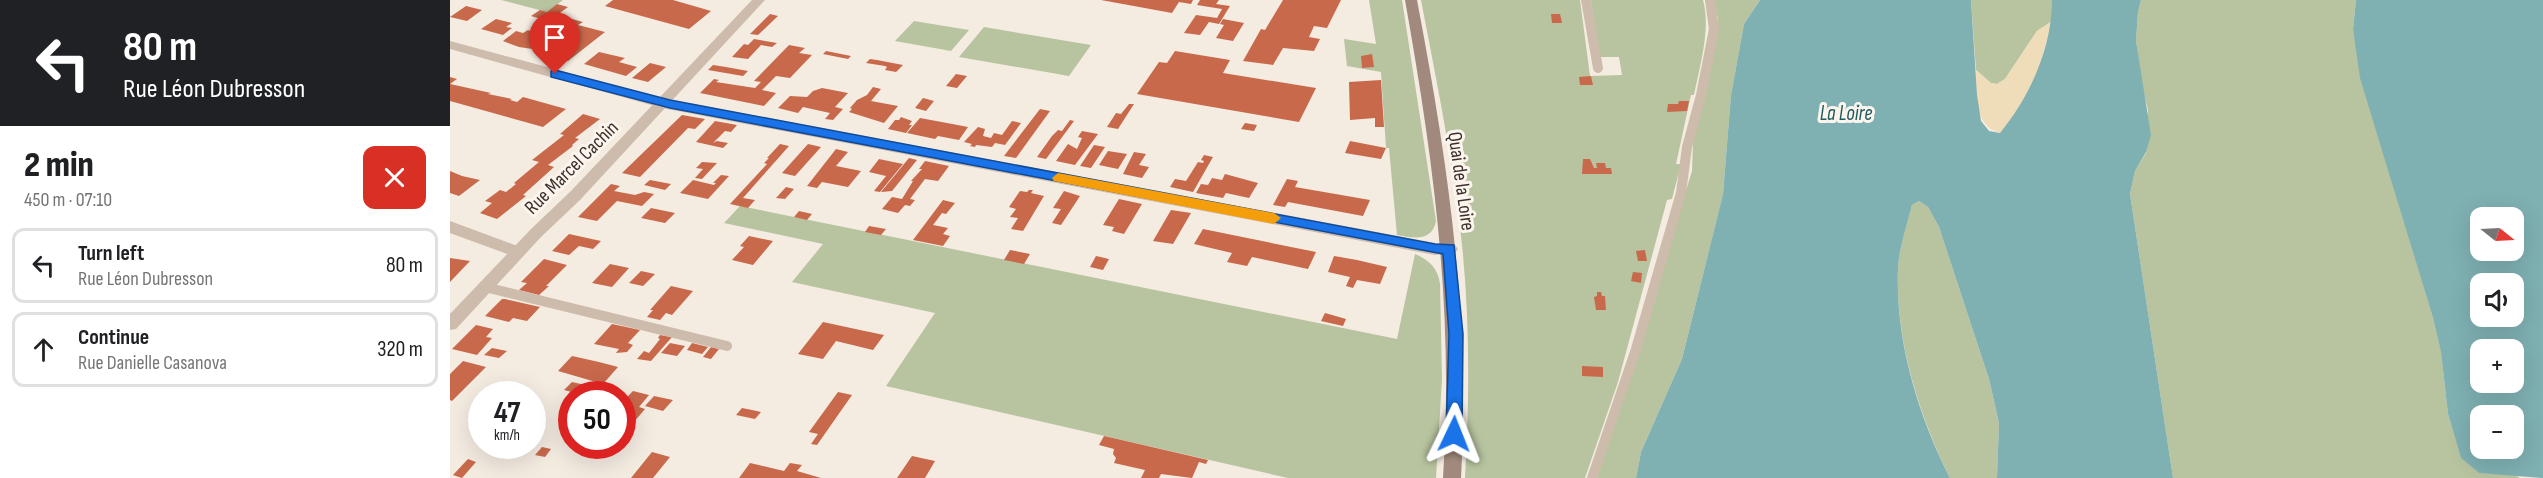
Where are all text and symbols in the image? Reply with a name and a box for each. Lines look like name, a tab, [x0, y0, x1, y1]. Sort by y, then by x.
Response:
pin	[529, 12, 580, 74]
icon: arrive	[538, 21, 571, 54]
text: 80 m	[123, 22, 197, 73]
icon: left	[24, 24, 102, 102]
text: Rue Léon Dubresson	[123, 73, 305, 105]
water label: La Loire	[1820, 101, 1872, 126]
street label: Rue Marcel Cachin	[520, 116, 624, 220]
street label: Quai de la Loire	[1442, 130, 1480, 232]
text: 2 min	[24, 144, 94, 187]
button: close	[363, 146, 426, 209]
text: 450 m · 07:10	[24, 188, 112, 212]
north arrow	[2470, 207, 2524, 261]
map controls	[2470, 207, 2524, 459]
text: Turn left	[78, 240, 144, 267]
icon: left	[27, 249, 60, 282]
text: 80 m	[386, 252, 423, 279]
text: Rue Léon Dubresson	[78, 267, 213, 291]
button: sound	[2470, 273, 2524, 327]
text: Continue	[78, 324, 149, 351]
icon: ahead	[27, 333, 60, 366]
text: 320 m	[377, 336, 423, 363]
button: +	[2470, 339, 2524, 393]
text: Rue Danielle Casanova	[78, 351, 227, 375]
speed limit sign: 50	[558, 381, 636, 459]
text: 47	[494, 395, 520, 431]
position arrow	[1422, 402, 1486, 466]
button: −	[2470, 405, 2524, 459]
text: km/h	[494, 426, 520, 445]

